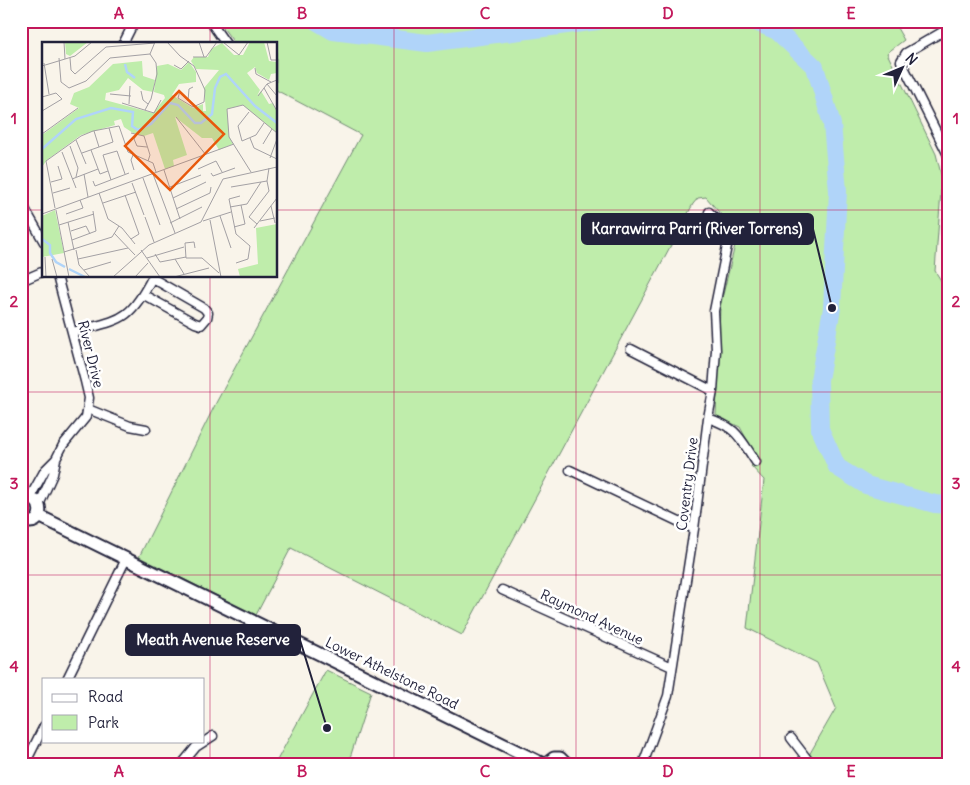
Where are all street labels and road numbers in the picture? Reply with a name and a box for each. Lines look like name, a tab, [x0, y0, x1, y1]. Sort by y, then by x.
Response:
street label: River Drive	[74, 319, 108, 389]
street label: Coventry Drive	[672, 436, 702, 532]
street label: Raymond Avenue	[538, 585, 646, 649]
street label: Lower Athelstone Road	[322, 633, 462, 713]

